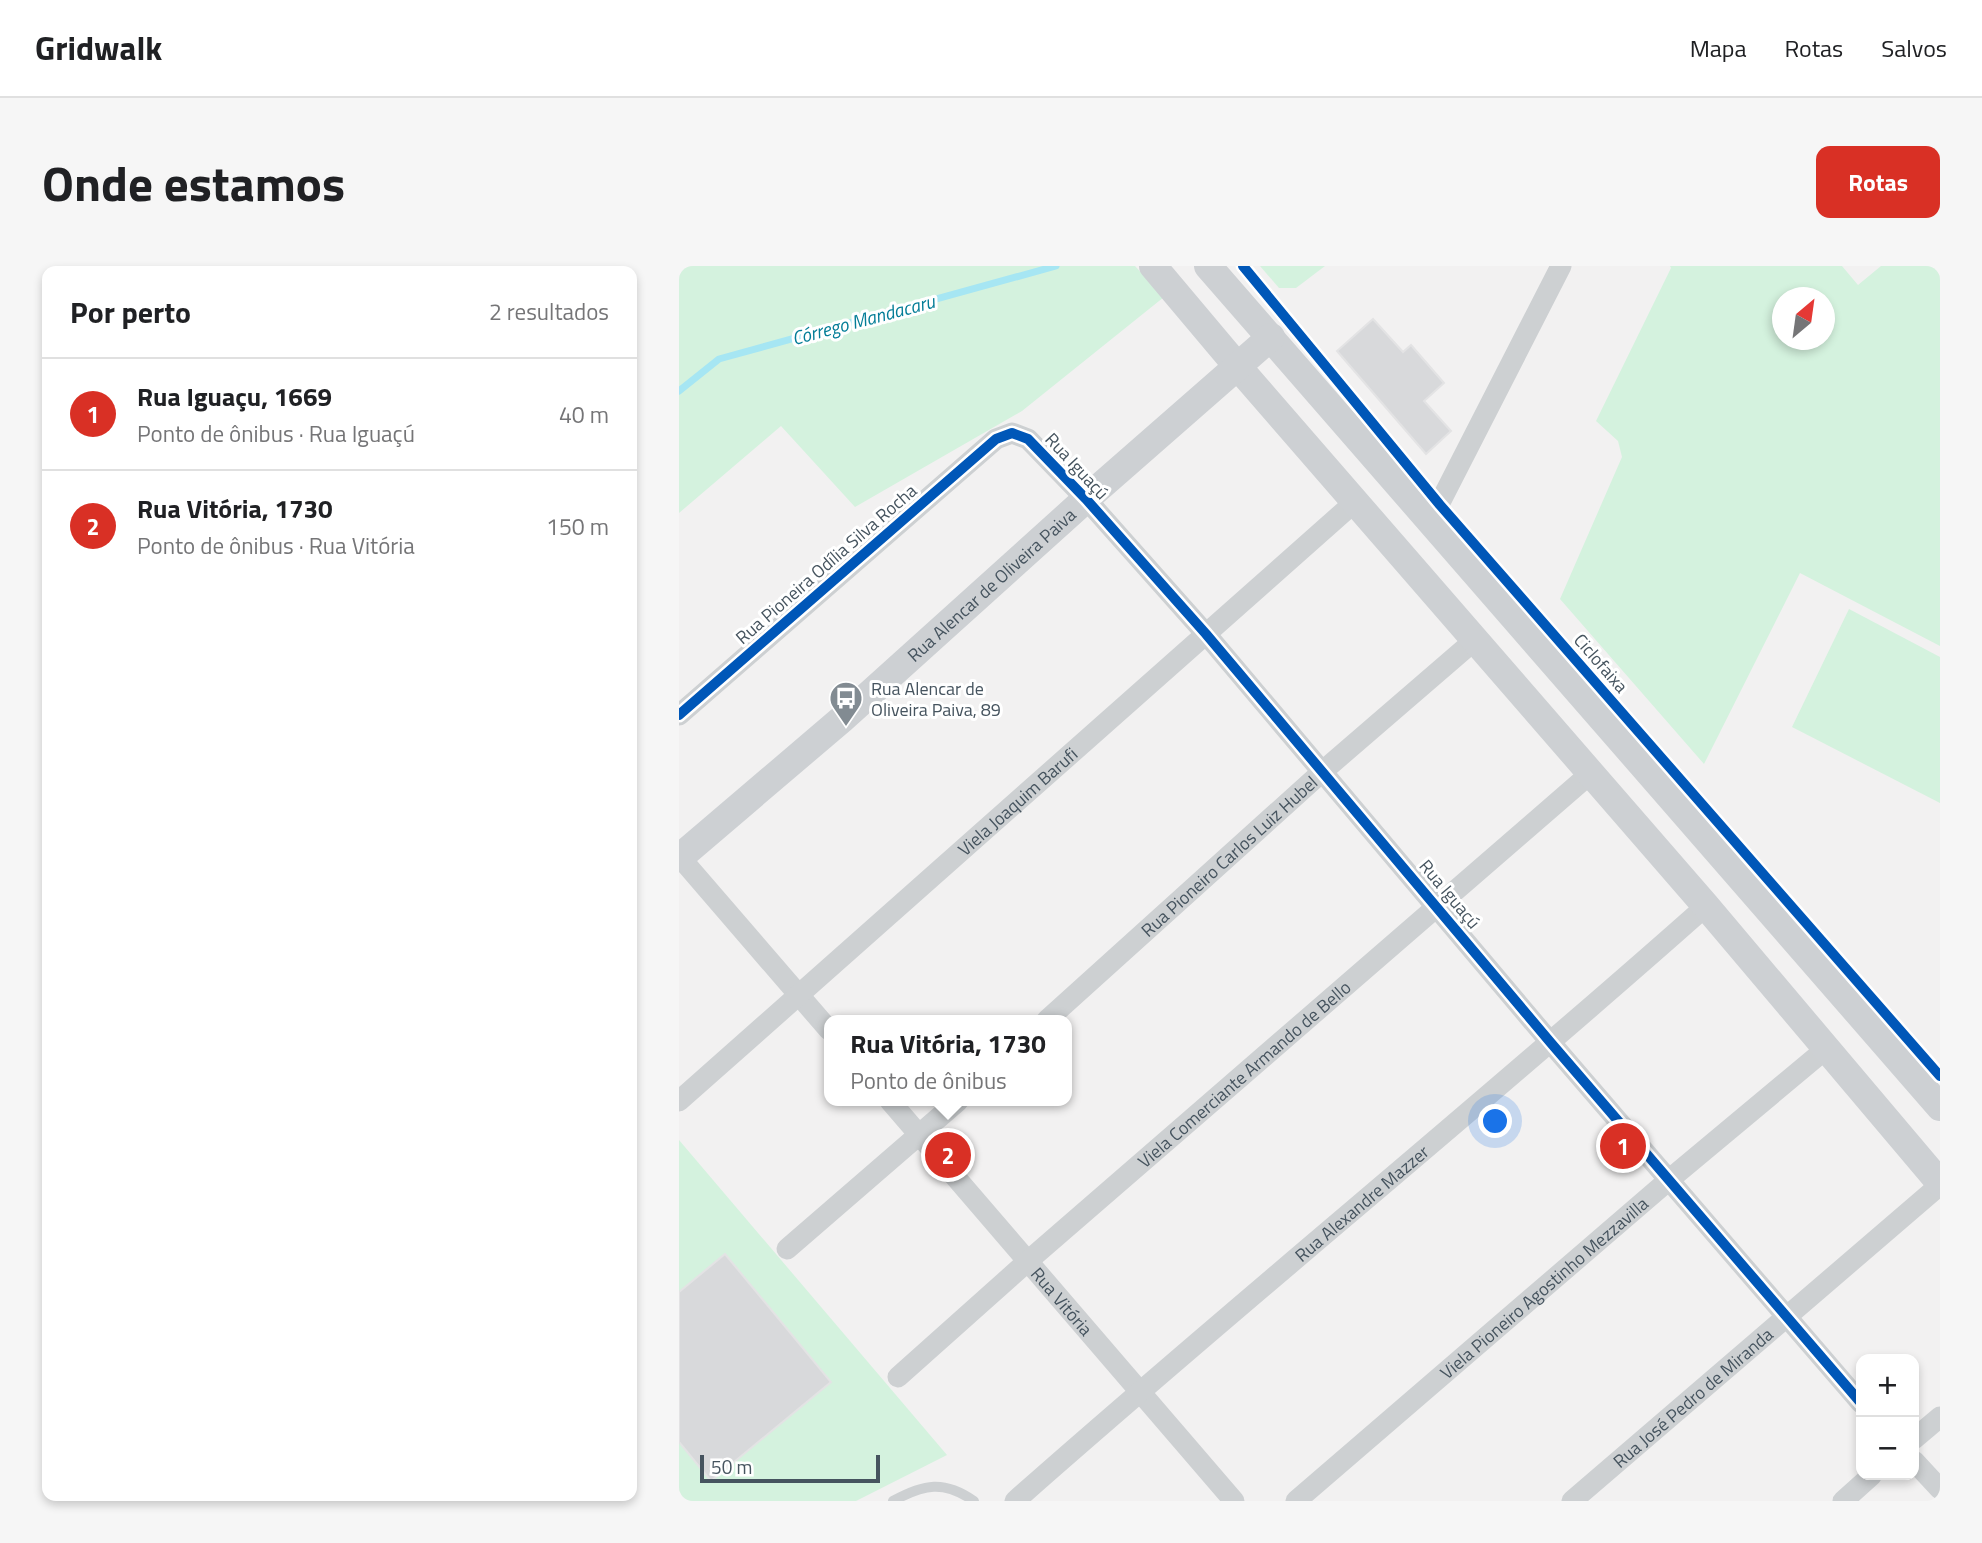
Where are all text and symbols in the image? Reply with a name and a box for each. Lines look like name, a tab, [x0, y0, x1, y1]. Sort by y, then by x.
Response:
text: Gridwalk	[35, 23, 162, 73]
text: Mapa	[1690, 30, 1746, 66]
text: Rotas	[1784, 30, 1843, 66]
text: Salvos	[1881, 30, 1947, 66]
text: Onde estamos	[42, 145, 345, 220]
button: Rotas	[1816, 146, 1940, 218]
water label: Córrego Mandacaru	[788, 286, 939, 352]
north arrow	[1772, 287, 1835, 350]
text: Por perto	[70, 289, 191, 335]
text: 2 resultados	[489, 294, 609, 329]
text: Rua Iguaçu, 1669	[137, 377, 332, 416]
text: 1	[87, 397, 99, 432]
text: 40 m	[559, 397, 609, 432]
text: Ponto de ônibus · Rua Iguaçú	[137, 416, 415, 451]
street label: Rua Iguaçú	[1039, 426, 1115, 506]
street label: Rua Pioneira Odília Silva Rocha	[729, 478, 923, 650]
text: Rua Vitória, 1730	[137, 489, 333, 528]
street label: Rua Alencar de Oliveira Paiva	[901, 501, 1081, 668]
text: 2	[87, 509, 99, 544]
text: 150 m	[546, 509, 609, 544]
text: Ponto de ônibus · Rua Vitória	[137, 528, 415, 563]
street label: Ciclofaixa	[1567, 627, 1635, 699]
place label: Rua Alencar de Oliveira Paiva, 89	[871, 675, 1001, 723]
bus stop icon: Rua Alencar de Oliveira Paiva, 89	[827, 679, 865, 728]
street label: Viela Joaquim Barufi	[951, 741, 1083, 862]
street label: Rua Pioneiro Carlos Luiz Hubel	[1135, 769, 1323, 943]
street label: Rua Iguaçú	[1413, 854, 1487, 934]
street label: Viela Comerciante Armando de Bello	[1131, 974, 1356, 1174]
popup	[824, 1015, 1072, 1106]
text: Rua Vitória, 1730	[850, 1024, 1046, 1063]
text: Ponto de ônibus	[850, 1063, 1007, 1098]
your location	[1478, 1104, 1512, 1138]
pin: 1	[1600, 1120, 1646, 1172]
pin: 2	[925, 1129, 971, 1181]
street label: Rua Alexandre Mazzer	[1288, 1138, 1435, 1268]
street label: Viela Pioneiro Agostinho Mezzavilla	[1434, 1190, 1654, 1385]
street label: Rua Vitória	[1025, 1261, 1099, 1341]
street label: Rua José Pedro de Miranda	[1607, 1321, 1779, 1474]
map controls	[1856, 1354, 1919, 1480]
button: +	[1856, 1354, 1919, 1417]
button: −	[1856, 1417, 1919, 1480]
scale bar	[700, 1452, 880, 1484]
text: 50 m	[711, 1452, 752, 1481]

